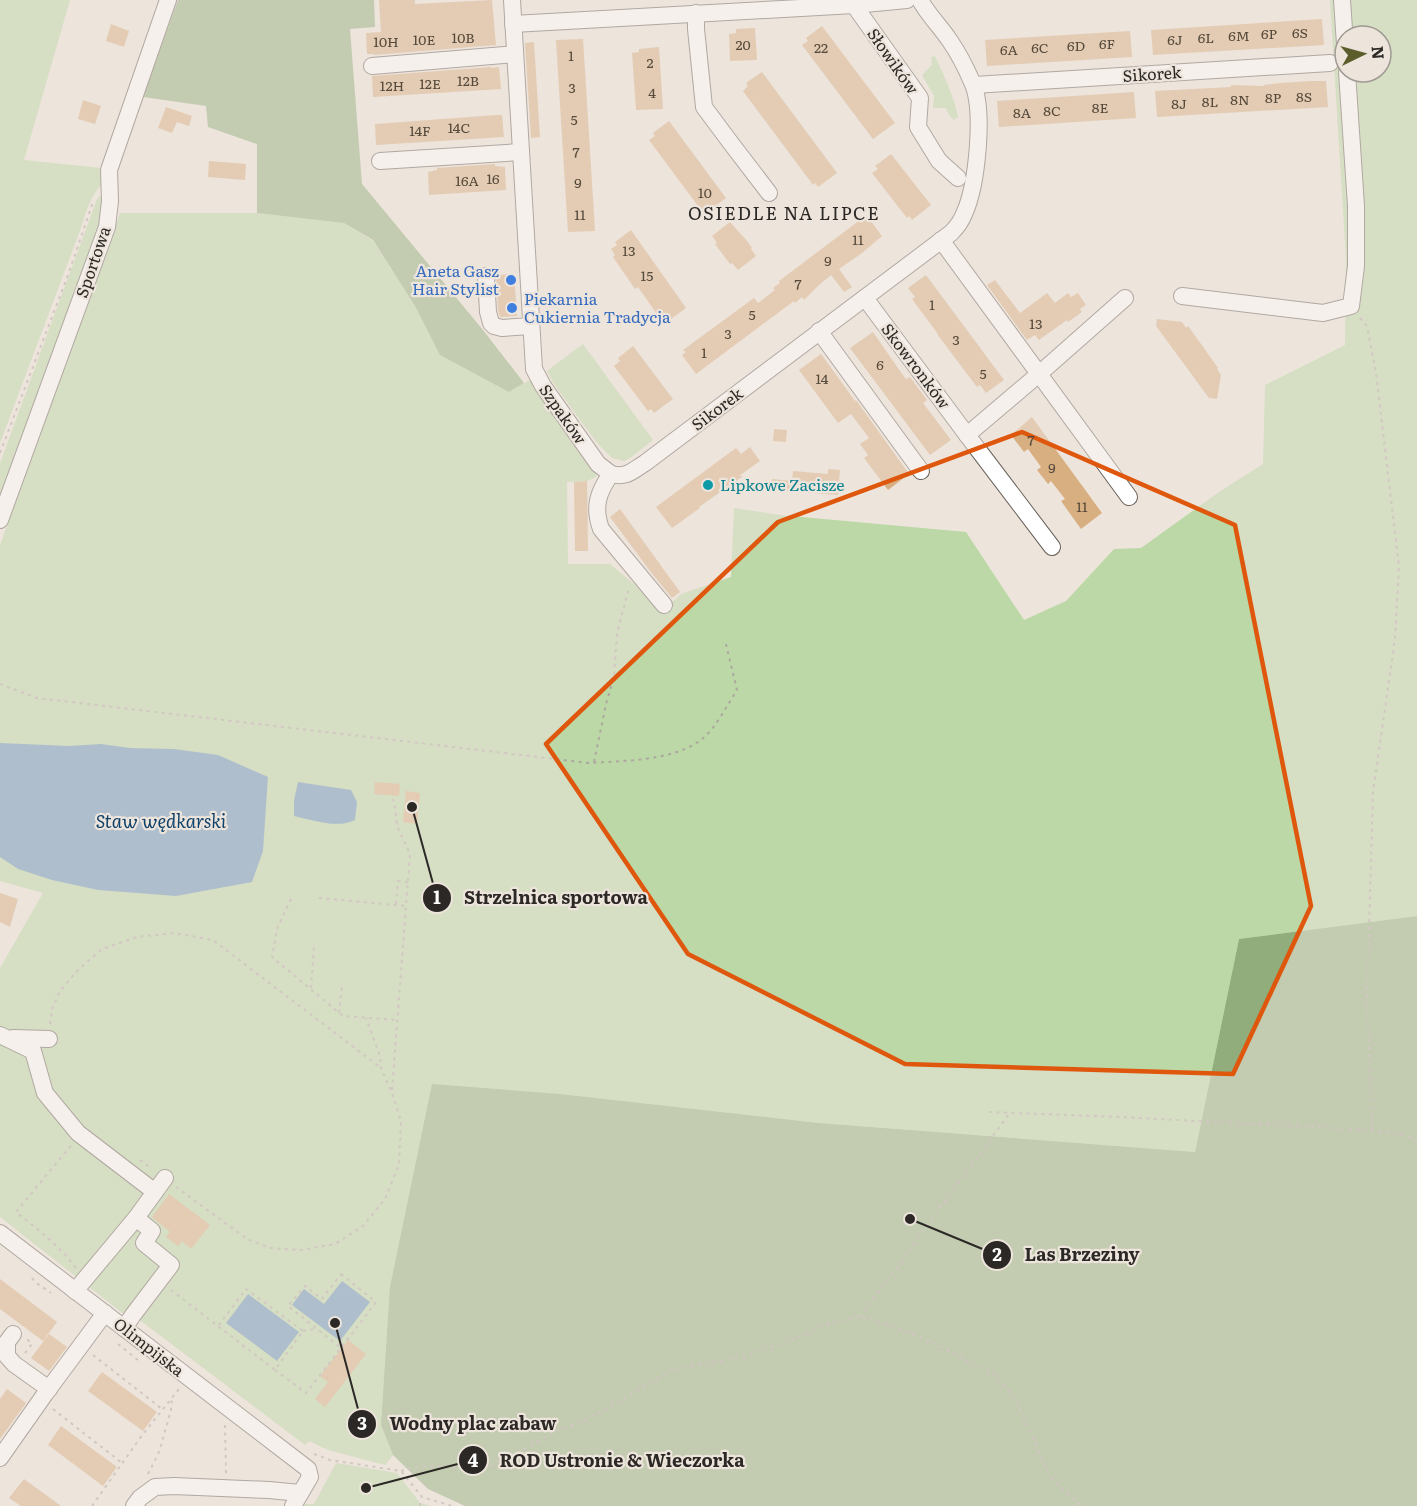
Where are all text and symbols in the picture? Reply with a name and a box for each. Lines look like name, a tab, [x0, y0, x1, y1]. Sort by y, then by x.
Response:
house number: 6S	[1292, 22, 1308, 42]
street label: Słowików	[862, 23, 925, 99]
house number: 6P	[1261, 23, 1278, 43]
north arrow	[1333, 24, 1393, 84]
house number: 6M	[1228, 25, 1250, 45]
house number: 10B	[451, 27, 475, 47]
house number: 6L	[1198, 27, 1214, 47]
house number: 10E	[413, 29, 435, 49]
house number: 6J	[1167, 29, 1183, 49]
house number: 10H	[373, 31, 399, 51]
house number: 6F	[1099, 33, 1115, 53]
house number: 20	[735, 34, 751, 54]
house number: 6D	[1067, 35, 1085, 55]
house number: 22	[814, 37, 828, 57]
house number: 6C	[1031, 37, 1049, 57]
house number: 6A	[1000, 39, 1019, 59]
house number: 1	[568, 45, 574, 65]
text: N	[1366, 45, 1391, 60]
house number: 2	[646, 52, 654, 72]
street label: Sikorek	[1122, 59, 1182, 87]
house number: 12B	[457, 70, 479, 90]
house number: 12E	[419, 73, 441, 93]
house number: 12H	[380, 75, 404, 95]
house number: 3	[568, 77, 576, 97]
house number: 4	[648, 82, 656, 102]
house number: 8S	[1296, 86, 1312, 106]
house number: 8P	[1265, 87, 1282, 107]
house number: 8N	[1230, 89, 1250, 109]
house number: 8L	[1202, 91, 1218, 111]
house number: 8J	[1171, 93, 1187, 113]
house number: 8E	[1092, 97, 1108, 117]
house number: 8C	[1043, 100, 1061, 120]
house number: 8A	[1013, 102, 1032, 122]
house number: 5	[570, 109, 578, 129]
house number: 14C	[448, 117, 471, 137]
house number: 14F	[409, 120, 431, 140]
house number: 7	[572, 141, 580, 161]
house number: 16	[486, 168, 500, 188]
house number: 16A	[455, 170, 479, 190]
house number: 9	[574, 172, 582, 192]
house number: 10	[698, 182, 712, 202]
district label: OSIEDLE NA LIPCE	[688, 199, 880, 226]
house number: 11	[574, 204, 586, 224]
street label: Sportowa	[69, 222, 116, 301]
house number: 11	[852, 229, 864, 249]
house number: 13	[622, 240, 636, 260]
house number: 9	[824, 250, 832, 270]
place label: Aneta Gasz Hair Stylist	[412, 258, 500, 300]
house number: 15	[641, 265, 653, 285]
marker: Aneta Gasz Hair Stylist	[504, 273, 518, 287]
house number: 7	[794, 273, 802, 293]
place label: Piekarnia Cukiernia Tradycja	[524, 286, 671, 328]
house number: 1	[929, 294, 935, 314]
marker: Piekarnia Cukiernia Tradycja	[505, 301, 519, 315]
house number: 5	[748, 304, 756, 324]
house number: 13	[1029, 313, 1043, 333]
street label: Skowronków	[877, 317, 957, 414]
house number: 3	[724, 323, 732, 343]
house number: 3	[952, 329, 960, 349]
house number: 1	[701, 342, 707, 362]
house number: 6	[876, 354, 884, 374]
house number: 5	[979, 363, 987, 383]
house number: 14	[816, 368, 829, 388]
street label: Szpaków	[534, 379, 593, 449]
street label: Sikorek	[686, 381, 747, 436]
house number: 7	[1027, 429, 1035, 449]
house number: 9	[1048, 457, 1056, 477]
place label: Lipkowe Zacisze	[720, 472, 845, 496]
marker: Lipkowe Zacisze	[701, 478, 715, 492]
house number: 11	[1076, 496, 1088, 516]
water label: Staw wędkarski	[96, 807, 227, 834]
callout: Strzelnica sportowa	[422, 880, 660, 916]
text: 1	[433, 883, 441, 910]
text: Strzelnica sportowa	[464, 883, 649, 910]
callout: Las Brzeziny	[982, 1237, 1151, 1273]
text: 2	[992, 1240, 1002, 1267]
text: Las Brzeziny	[1024, 1240, 1140, 1267]
street label: Olimpijska	[109, 1311, 190, 1382]
callout: Wodny plac zabaw	[347, 1406, 568, 1442]
text: 3	[357, 1409, 367, 1436]
text: Wodny plac zabaw	[390, 1409, 557, 1436]
callout: ROD Ustronie & Wieczorka	[458, 1442, 757, 1478]
text: 4	[468, 1446, 479, 1473]
text: ROD Ustronie & Wieczorka	[499, 1446, 745, 1473]

